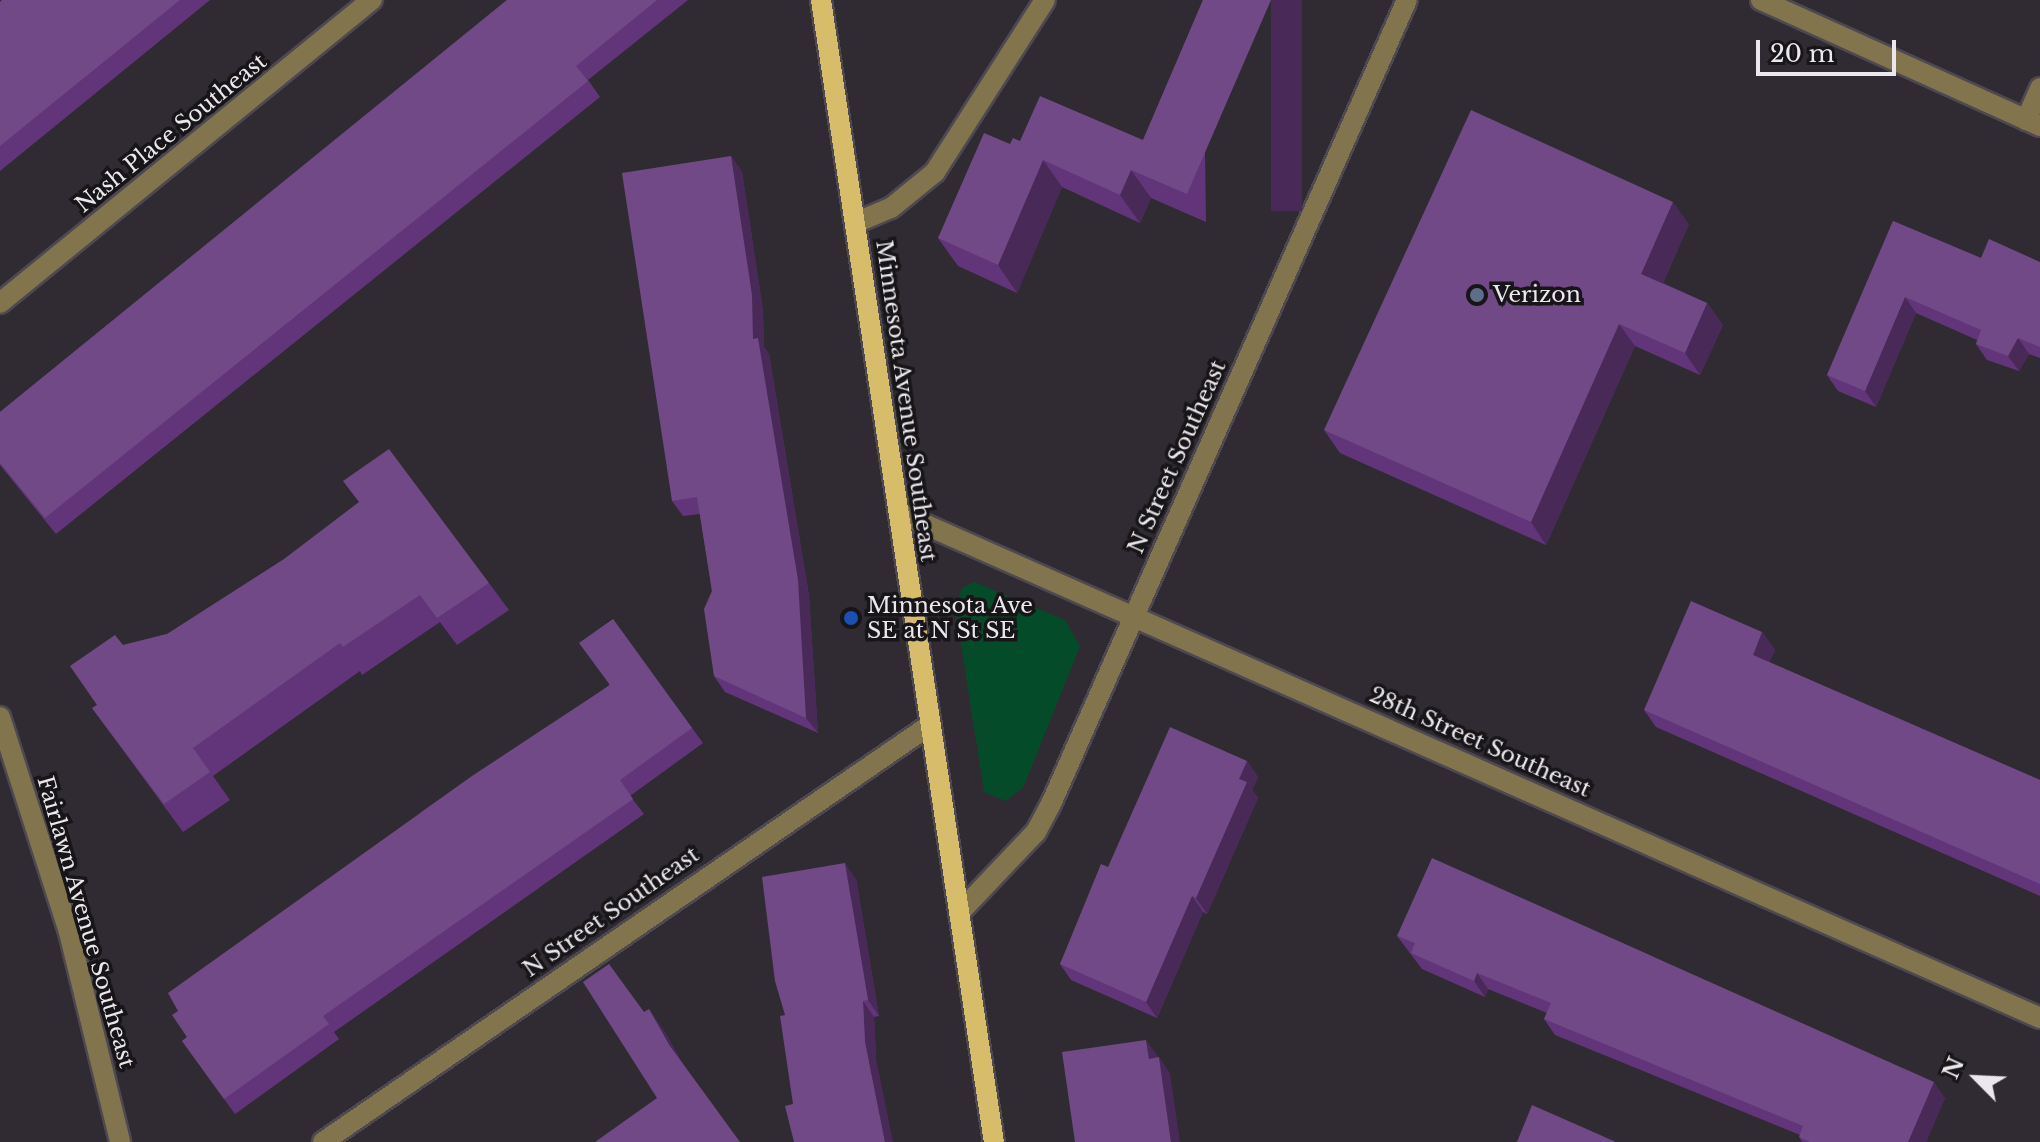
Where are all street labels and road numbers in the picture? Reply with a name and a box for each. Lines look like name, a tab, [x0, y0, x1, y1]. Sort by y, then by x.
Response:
street label: Nash Place Southeast	[70, 48, 272, 218]
street label: Minnesota Avenue Southeast	[870, 238, 942, 564]
street label: N Street Southeast	[1123, 356, 1231, 558]
street label: 28th Street Southeast	[1365, 681, 1595, 803]
street label: Fairlawn Avenue Southeast	[32, 773, 140, 1071]
street label: N Street Southeast	[518, 841, 704, 983]

